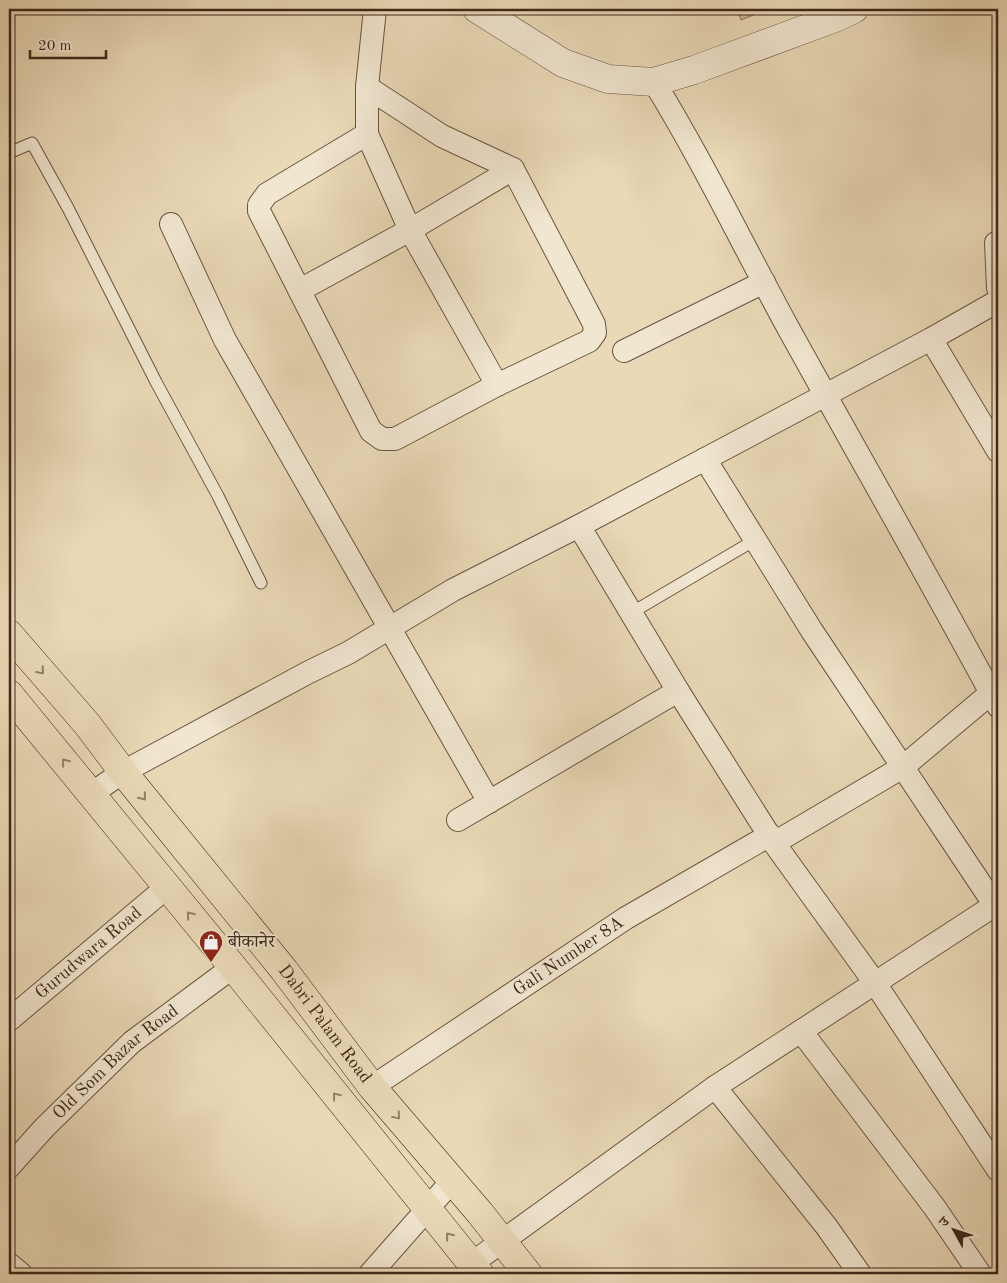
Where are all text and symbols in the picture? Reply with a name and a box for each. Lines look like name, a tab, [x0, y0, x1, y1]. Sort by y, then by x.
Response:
scale bar	[30, 28, 106, 60]
text: 20 m	[38, 39, 72, 54]
one-way arrow	[35, 665, 43, 674]
one-way arrow	[61, 759, 70, 768]
one-way arrow	[138, 791, 146, 800]
street label: Gurudwara Road	[32, 903, 145, 1003]
one-way arrow	[187, 912, 196, 921]
street label: Gali Number 8A	[510, 913, 627, 999]
shop icon: बीकानेर	[198, 929, 224, 963]
place label: बीकानेर	[227, 931, 276, 951]
street label: Dabri Palam Road	[274, 962, 375, 1087]
street label: Old Som Bazar Road	[50, 1002, 182, 1123]
one-way arrow	[334, 1093, 342, 1102]
one-way arrow	[391, 1110, 400, 1119]
north arrow	[930, 1206, 980, 1256]
text: उ	[937, 1214, 953, 1230]
one-way arrow	[447, 1233, 455, 1242]

